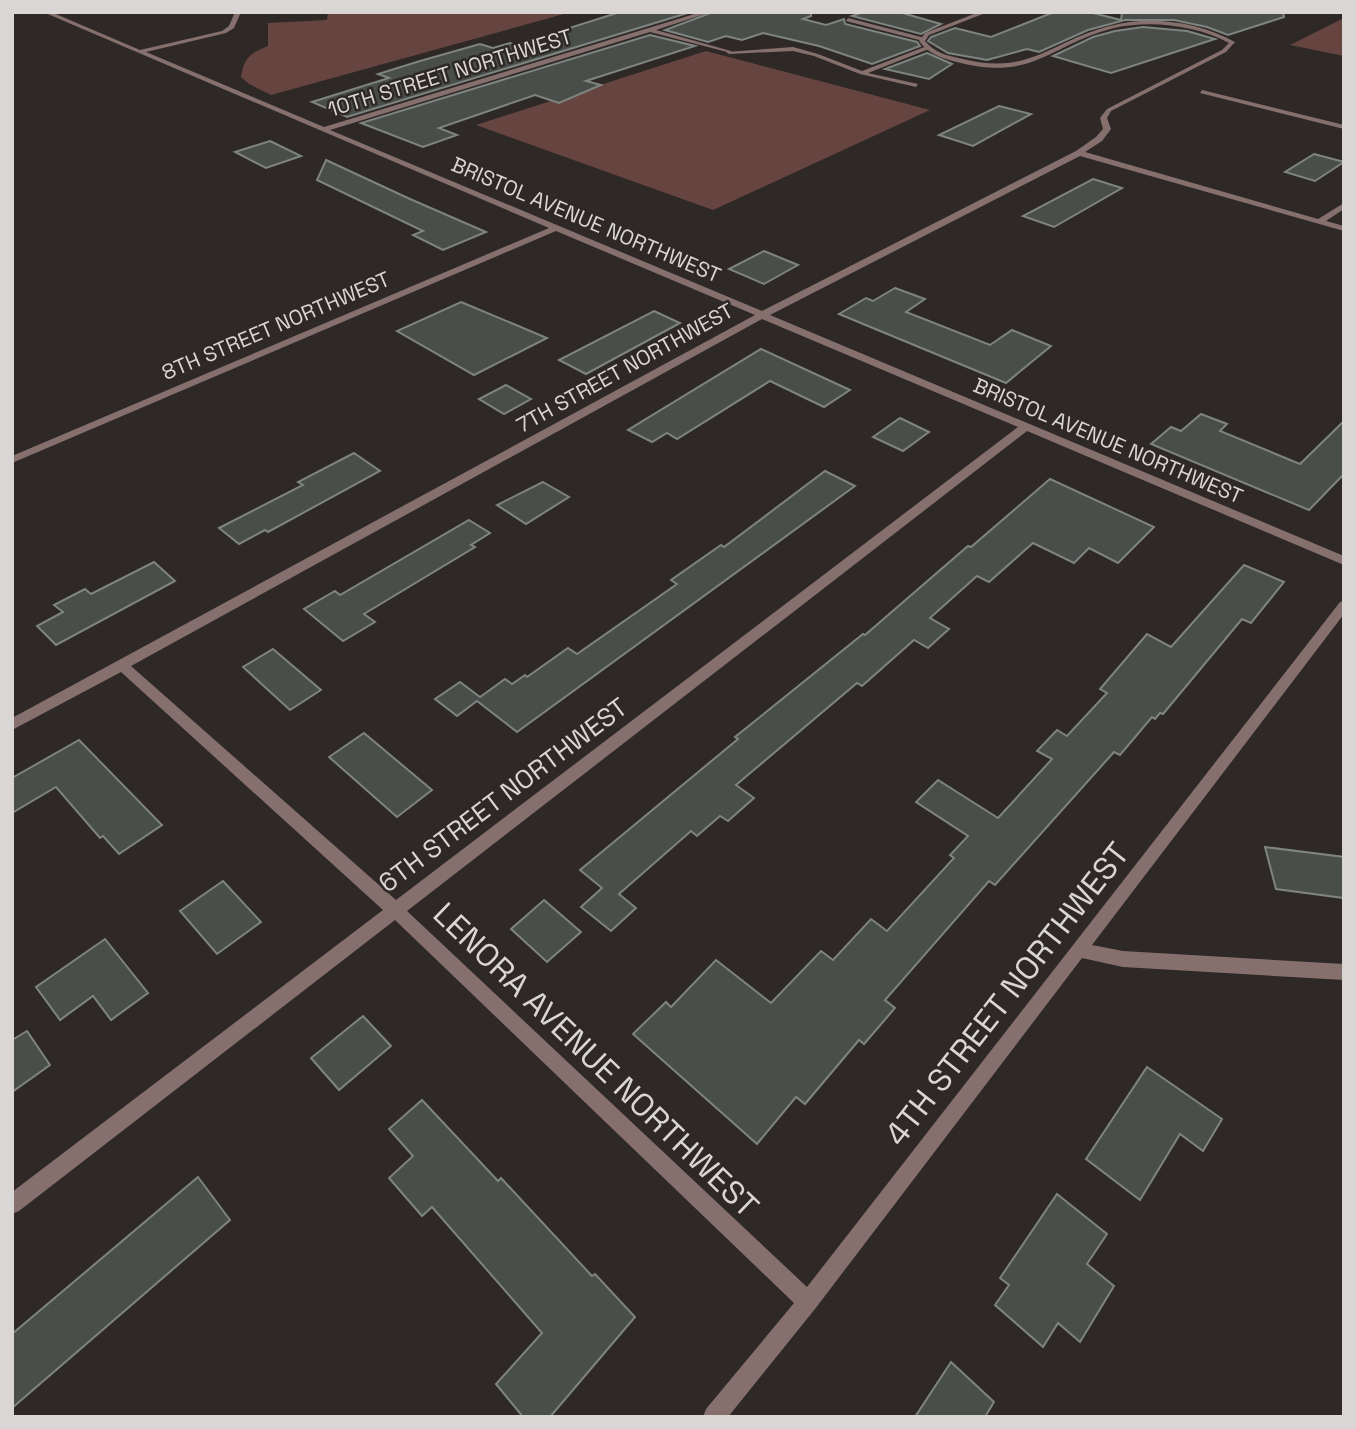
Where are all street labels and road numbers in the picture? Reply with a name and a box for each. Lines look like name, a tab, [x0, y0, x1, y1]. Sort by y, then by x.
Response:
street label: 10TH STREET NORTHWEST	[324, 22, 575, 123]
street label: BRISTOL AVENUE NORTHWEST	[447, 150, 725, 289]
street label: 8TH STREET NORTHWEST	[158, 265, 394, 386]
street label: 7TH STREET NORTHWEST	[512, 297, 738, 439]
street label: BRISTOL AVENUE NORTHWEST	[969, 371, 1247, 510]
street label: 6TH STREET NORTHWEST	[372, 690, 634, 900]
street label: 4TH STREET NORTHWEST	[876, 834, 1138, 1154]
street label: LENORA AVENUE NORTHWEST	[425, 894, 767, 1226]

